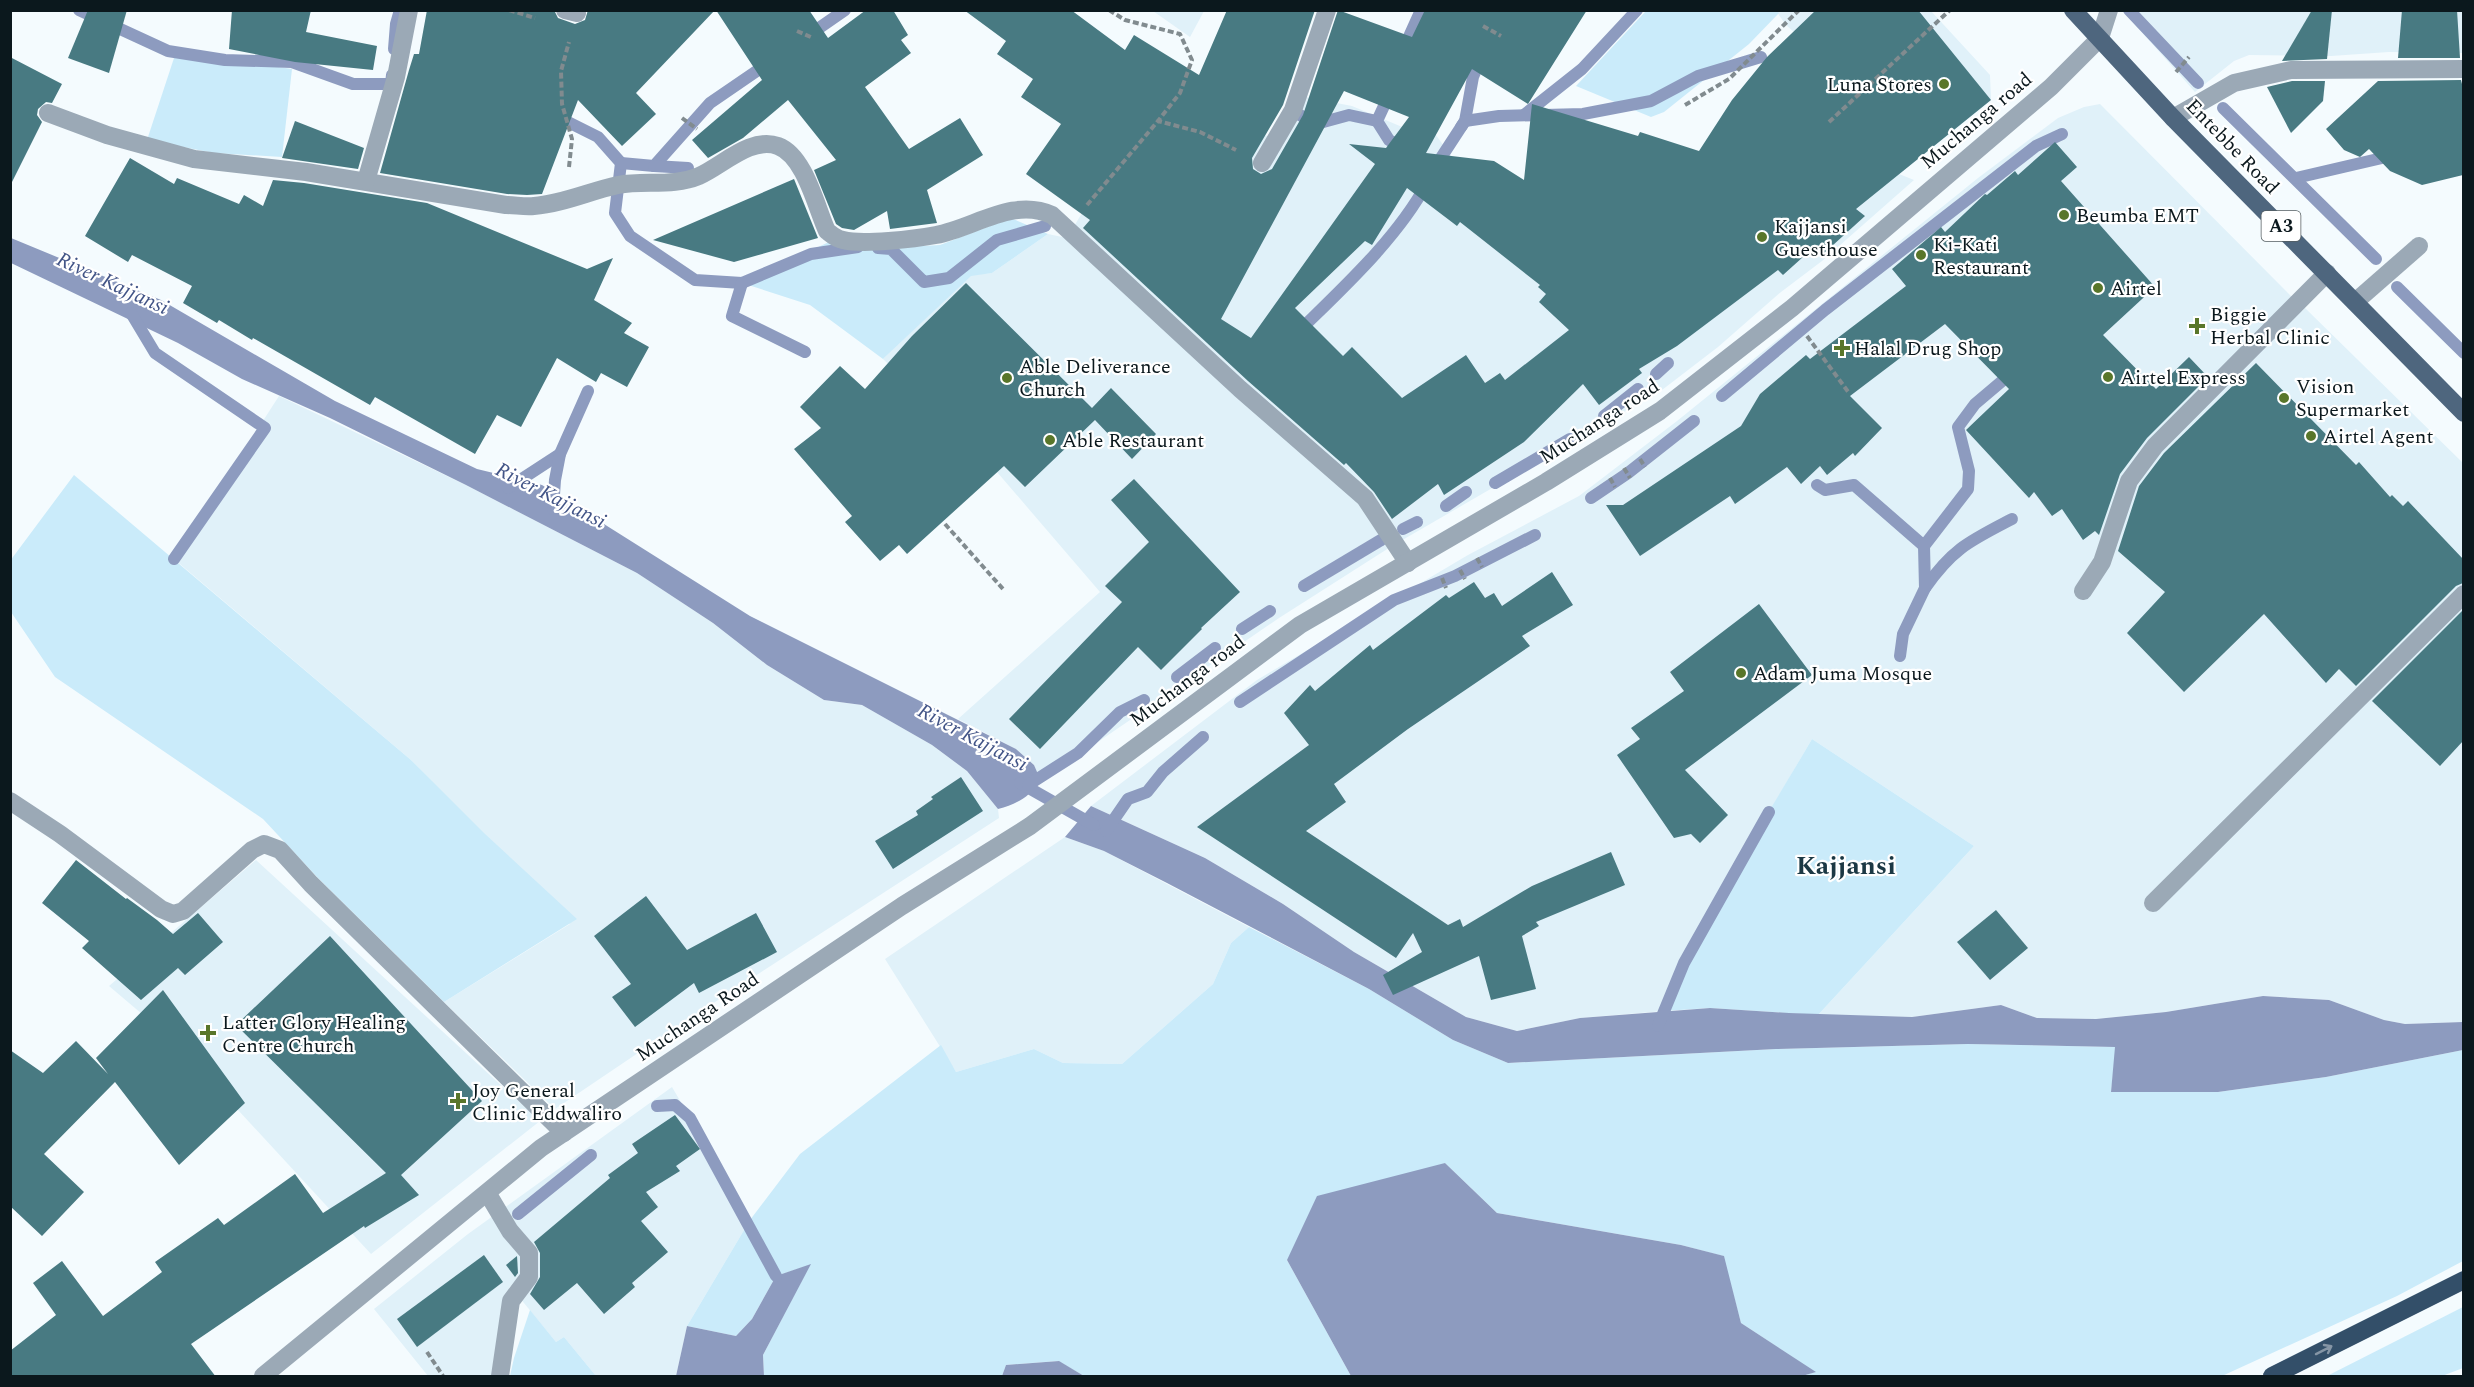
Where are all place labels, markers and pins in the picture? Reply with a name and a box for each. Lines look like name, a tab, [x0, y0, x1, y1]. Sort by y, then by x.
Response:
place label: Luna Stores	[1827, 70, 1932, 100]
marker: Luna Stores	[1937, 77, 1951, 91]
place label: Beumba EMT	[2076, 201, 2199, 231]
marker: Beumba EMT	[2057, 208, 2071, 222]
place label: Kajjansi Guesthouse	[1774, 212, 1878, 265]
marker: Kajjansi Guesthouse	[1755, 230, 1769, 244]
place label: Ki-Kati Restaurant	[1933, 230, 2029, 283]
marker: Ki-Kati Restaurant	[1914, 248, 1928, 262]
place label: Airtel	[2110, 274, 2162, 304]
marker: Airtel	[2091, 281, 2105, 295]
place label: Biggie Herbal Clinic	[2210, 300, 2330, 353]
marker: Biggie Herbal Clinic	[2188, 317, 2206, 335]
place label: Halal Drug Shop	[1854, 334, 2001, 364]
marker: Halal Drug Shop	[1835, 341, 1849, 355]
place label: Able Deliverance Church	[1019, 352, 1171, 405]
place label: Airtel Express	[2120, 363, 2246, 393]
marker: Airtel Express	[2101, 370, 2115, 384]
marker: Able Deliverance Church	[1000, 371, 1014, 385]
place label: Vision Supermarket	[2296, 372, 2409, 425]
marker: Vision Supermarket	[2277, 391, 2291, 405]
place label: Airtel Agent	[2323, 422, 2434, 452]
place label: Able Restaurant	[1062, 426, 1204, 456]
marker: Airtel Agent	[2304, 429, 2318, 443]
marker: Able Restaurant	[1043, 433, 1057, 447]
place label: Adam Juma Mosque	[1753, 659, 1932, 689]
marker: Adam Juma Mosque	[1734, 666, 1748, 680]
place label: Latter Glory Healing Centre Church	[222, 1008, 406, 1061]
marker: Latter Glory Healing Centre Church	[199, 1024, 217, 1042]
place label: Joy General Clinic Eddwaliro	[472, 1076, 622, 1129]
marker: Joy General Clinic Eddwaliro	[449, 1092, 467, 1110]

